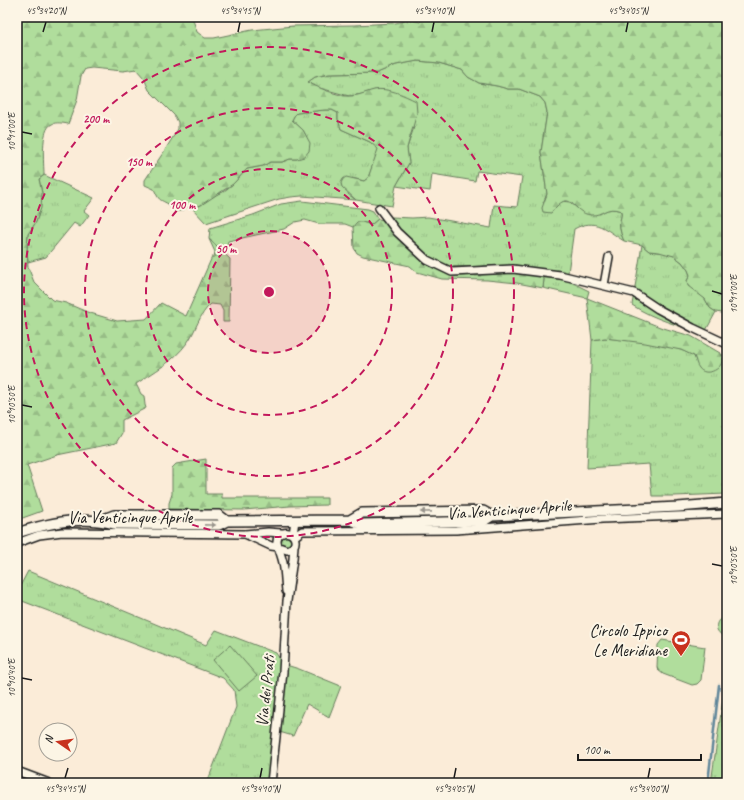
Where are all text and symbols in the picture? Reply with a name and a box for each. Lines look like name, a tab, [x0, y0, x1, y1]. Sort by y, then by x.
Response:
text: 45°34'20"N	[26, 4, 68, 17]
text: 45°34'15"N	[220, 4, 262, 17]
text: 45°34'10"N	[414, 4, 456, 17]
text: 45°34'05"N	[608, 4, 650, 17]
text: 10°11'00"E	[5, 111, 18, 151]
text: 200 m	[83, 111, 110, 127]
text: 150 m	[126, 154, 153, 170]
text: 100 m	[169, 197, 196, 213]
text: 50 m	[216, 241, 237, 257]
text: 10°11'00"E	[727, 273, 740, 313]
centre of rings	[262, 285, 276, 299]
text: 10°10'50"E	[5, 384, 18, 424]
street label: Via Venticinque Aprile	[446, 495, 573, 524]
street label: Via Venticinque Aprile	[68, 507, 194, 528]
one-way arrow	[419, 509, 432, 515]
one-way arrow	[204, 522, 217, 528]
text: 10°10'50"E	[727, 545, 740, 585]
place label: Circolo Ippico Le Meridiane	[589, 620, 669, 661]
sports icon: Circolo Ippico Le Meridiane	[670, 629, 692, 657]
street label: Via dei Prati	[251, 652, 280, 728]
text: 10°10'40"E	[5, 657, 18, 697]
north arrow	[38, 722, 78, 762]
text: N	[41, 733, 56, 745]
scale bar	[578, 736, 701, 762]
text: 100 m	[584, 742, 611, 758]
text: 45°34'15"N	[45, 782, 87, 795]
text: 45°34'10"N	[240, 782, 282, 795]
text: 45°34'05"N	[434, 782, 476, 795]
text: 45°34'00"N	[628, 782, 670, 795]

